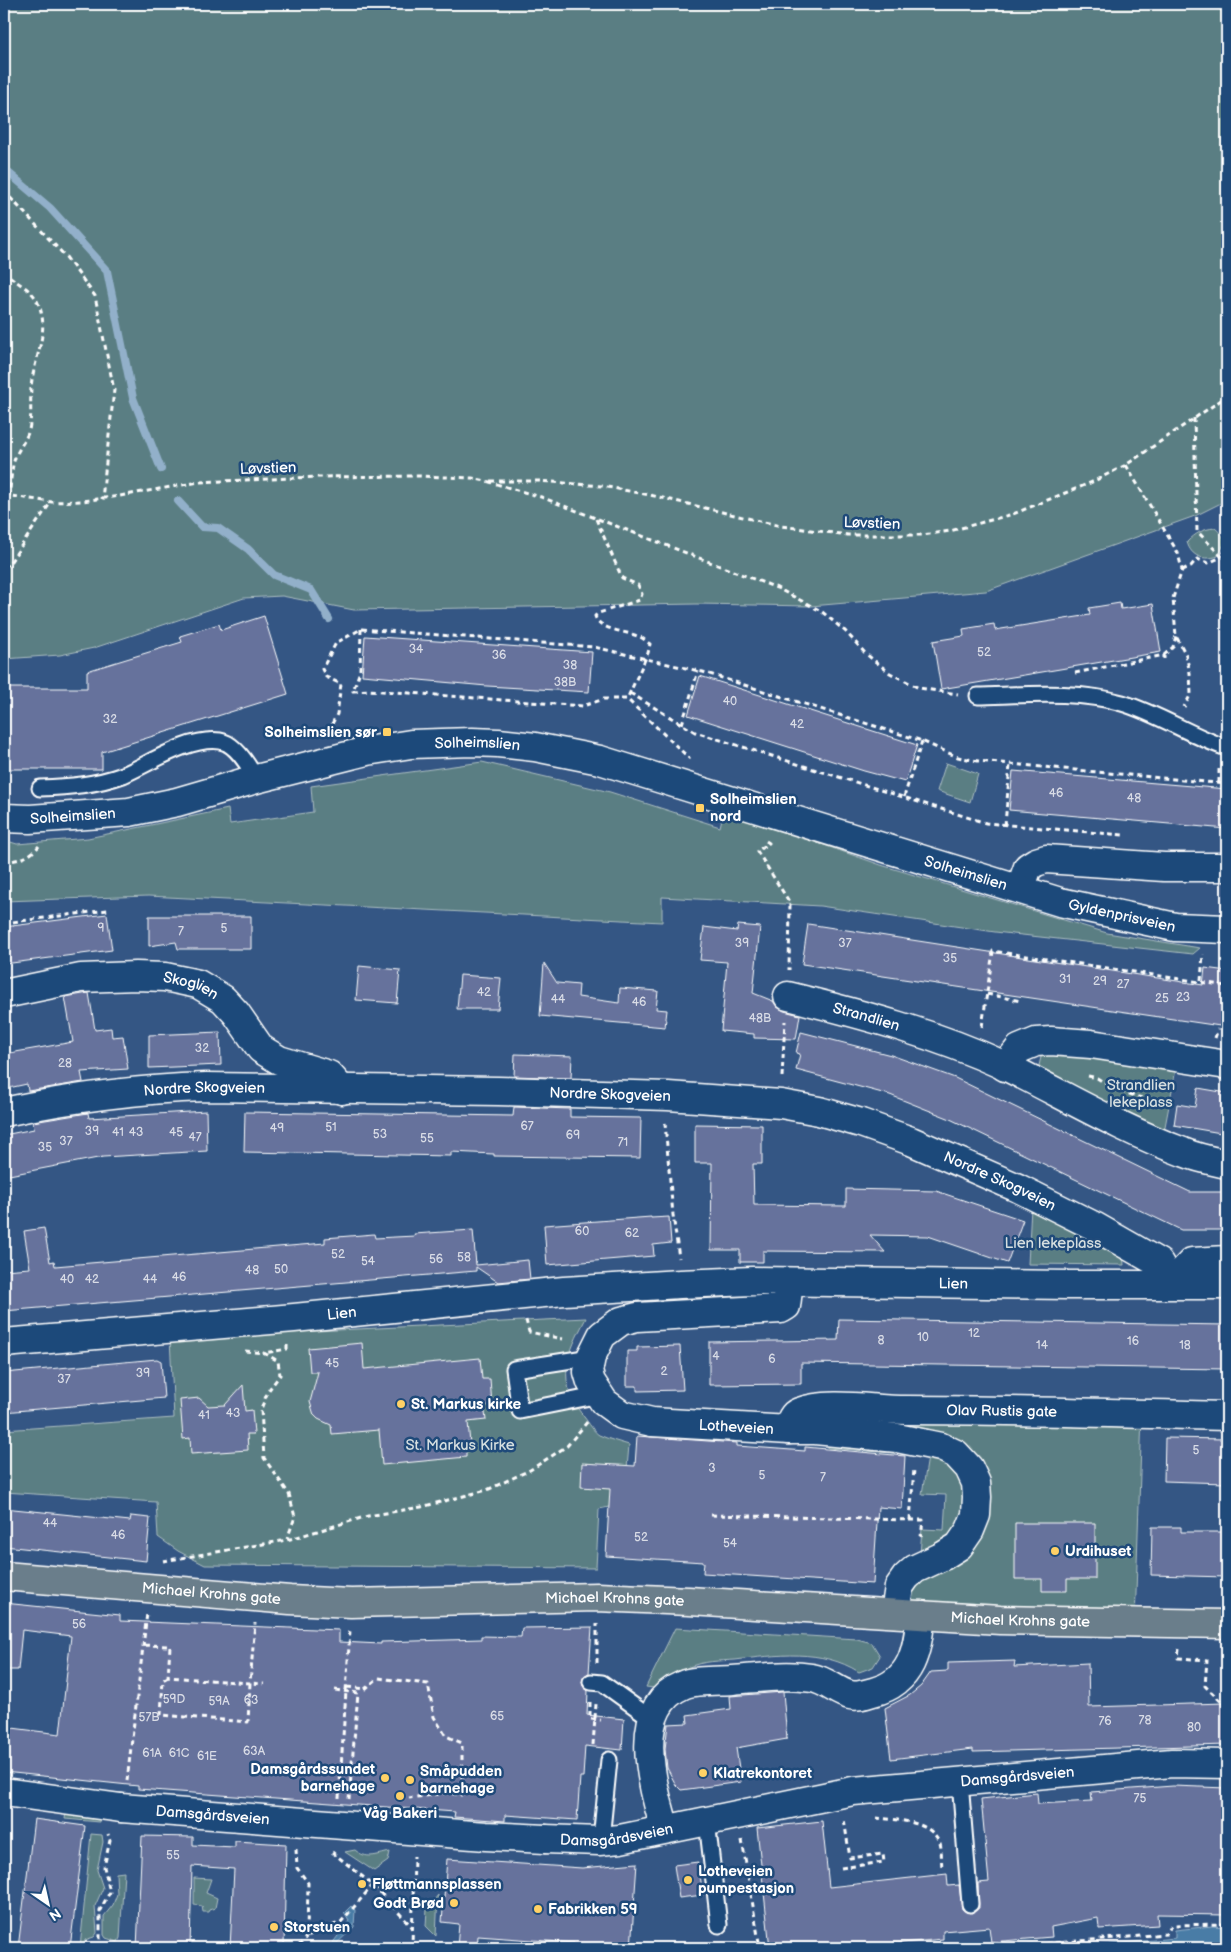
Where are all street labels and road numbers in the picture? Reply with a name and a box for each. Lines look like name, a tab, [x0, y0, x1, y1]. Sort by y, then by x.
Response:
street label: Løvstien	[239, 458, 297, 479]
street label: Løvstien	[843, 513, 901, 534]
street label: Solheimslien	[434, 733, 521, 755]
street label: Solheimslien	[29, 804, 116, 829]
street label: Solheimslien	[922, 852, 1009, 895]
street label: Gyldenprisveien	[1066, 895, 1177, 937]
street label: Skoglien	[161, 968, 222, 1004]
street label: Strandlien	[831, 999, 902, 1036]
street label: Nordre Skogveien	[143, 1078, 265, 1101]
street label: Nordre Skogveien	[549, 1084, 671, 1106]
street label: Nordre Skogveien	[940, 1147, 1059, 1215]
street label: Lien	[938, 1274, 968, 1294]
street label: Lien	[326, 1303, 357, 1325]
street label: Olav Rustis gate	[946, 1401, 1057, 1422]
street label: Lotheveien	[698, 1416, 774, 1439]
street label: Michael Krohns gate	[141, 1579, 282, 1609]
street label: Michael Krohns gate	[545, 1588, 685, 1611]
street label: Michael Krohns gate	[950, 1608, 1090, 1632]
street label: Damsgårdsveien	[960, 1763, 1075, 1792]
street label: Damsgårdsveien	[155, 1802, 270, 1829]
street label: Damsgårdsveien	[559, 1819, 675, 1851]

